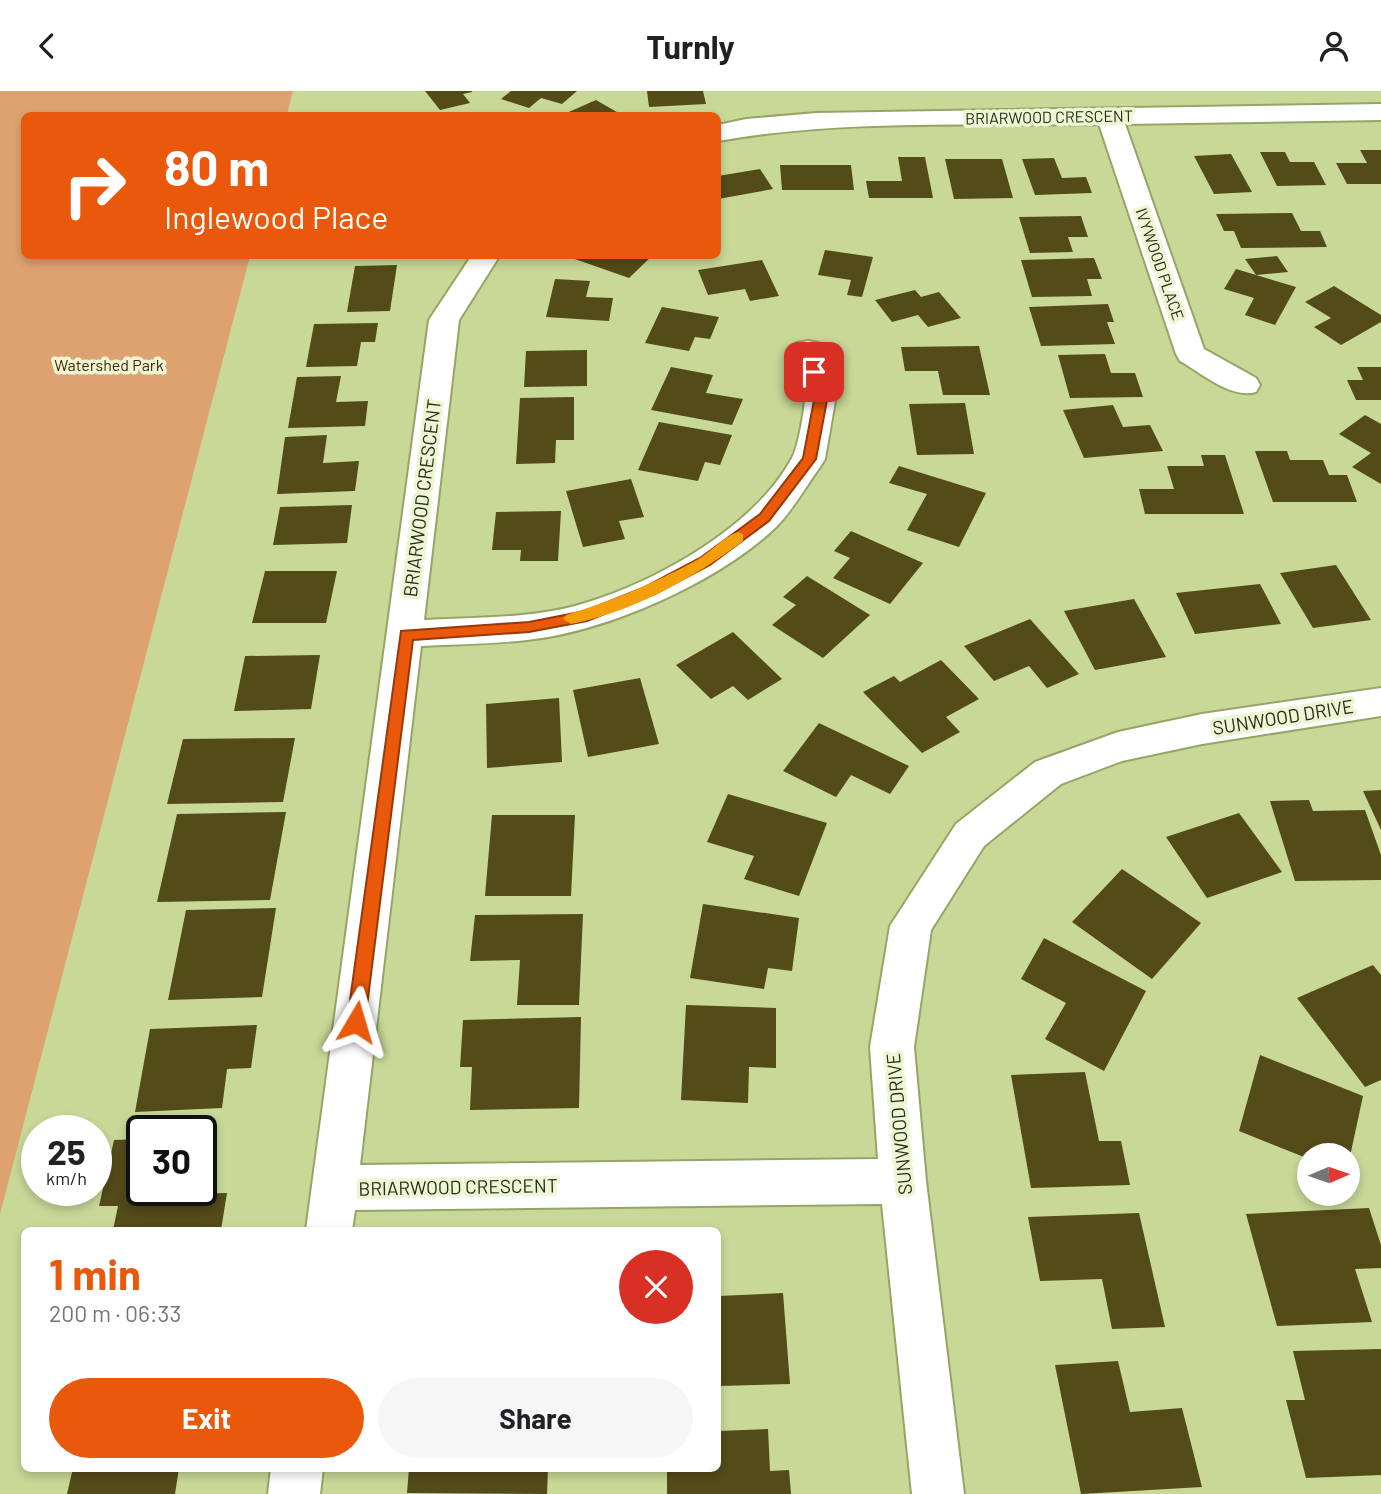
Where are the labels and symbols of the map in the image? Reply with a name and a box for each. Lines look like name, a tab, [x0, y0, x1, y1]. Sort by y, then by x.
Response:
street label: BRIARWOOD CRESCENT	[965, 106, 1133, 127]
street label: IVYWOOD PLACE	[1132, 205, 1189, 322]
pin	[784, 342, 844, 402]
park label: Watershed Park	[54, 355, 164, 374]
street label: BRIARWOOD CRESCENT	[398, 398, 445, 598]
street label: SUNWOOD DRIVE	[1211, 694, 1355, 739]
position arrow	[319, 985, 393, 1059]
street label: SUNWOOD DRIVE	[881, 1052, 916, 1196]
speed limit sign: 30	[126, 1115, 217, 1206]
north arrow	[1297, 1143, 1360, 1206]
street label: BRIARWOOD CRESCENT	[358, 1173, 558, 1200]

